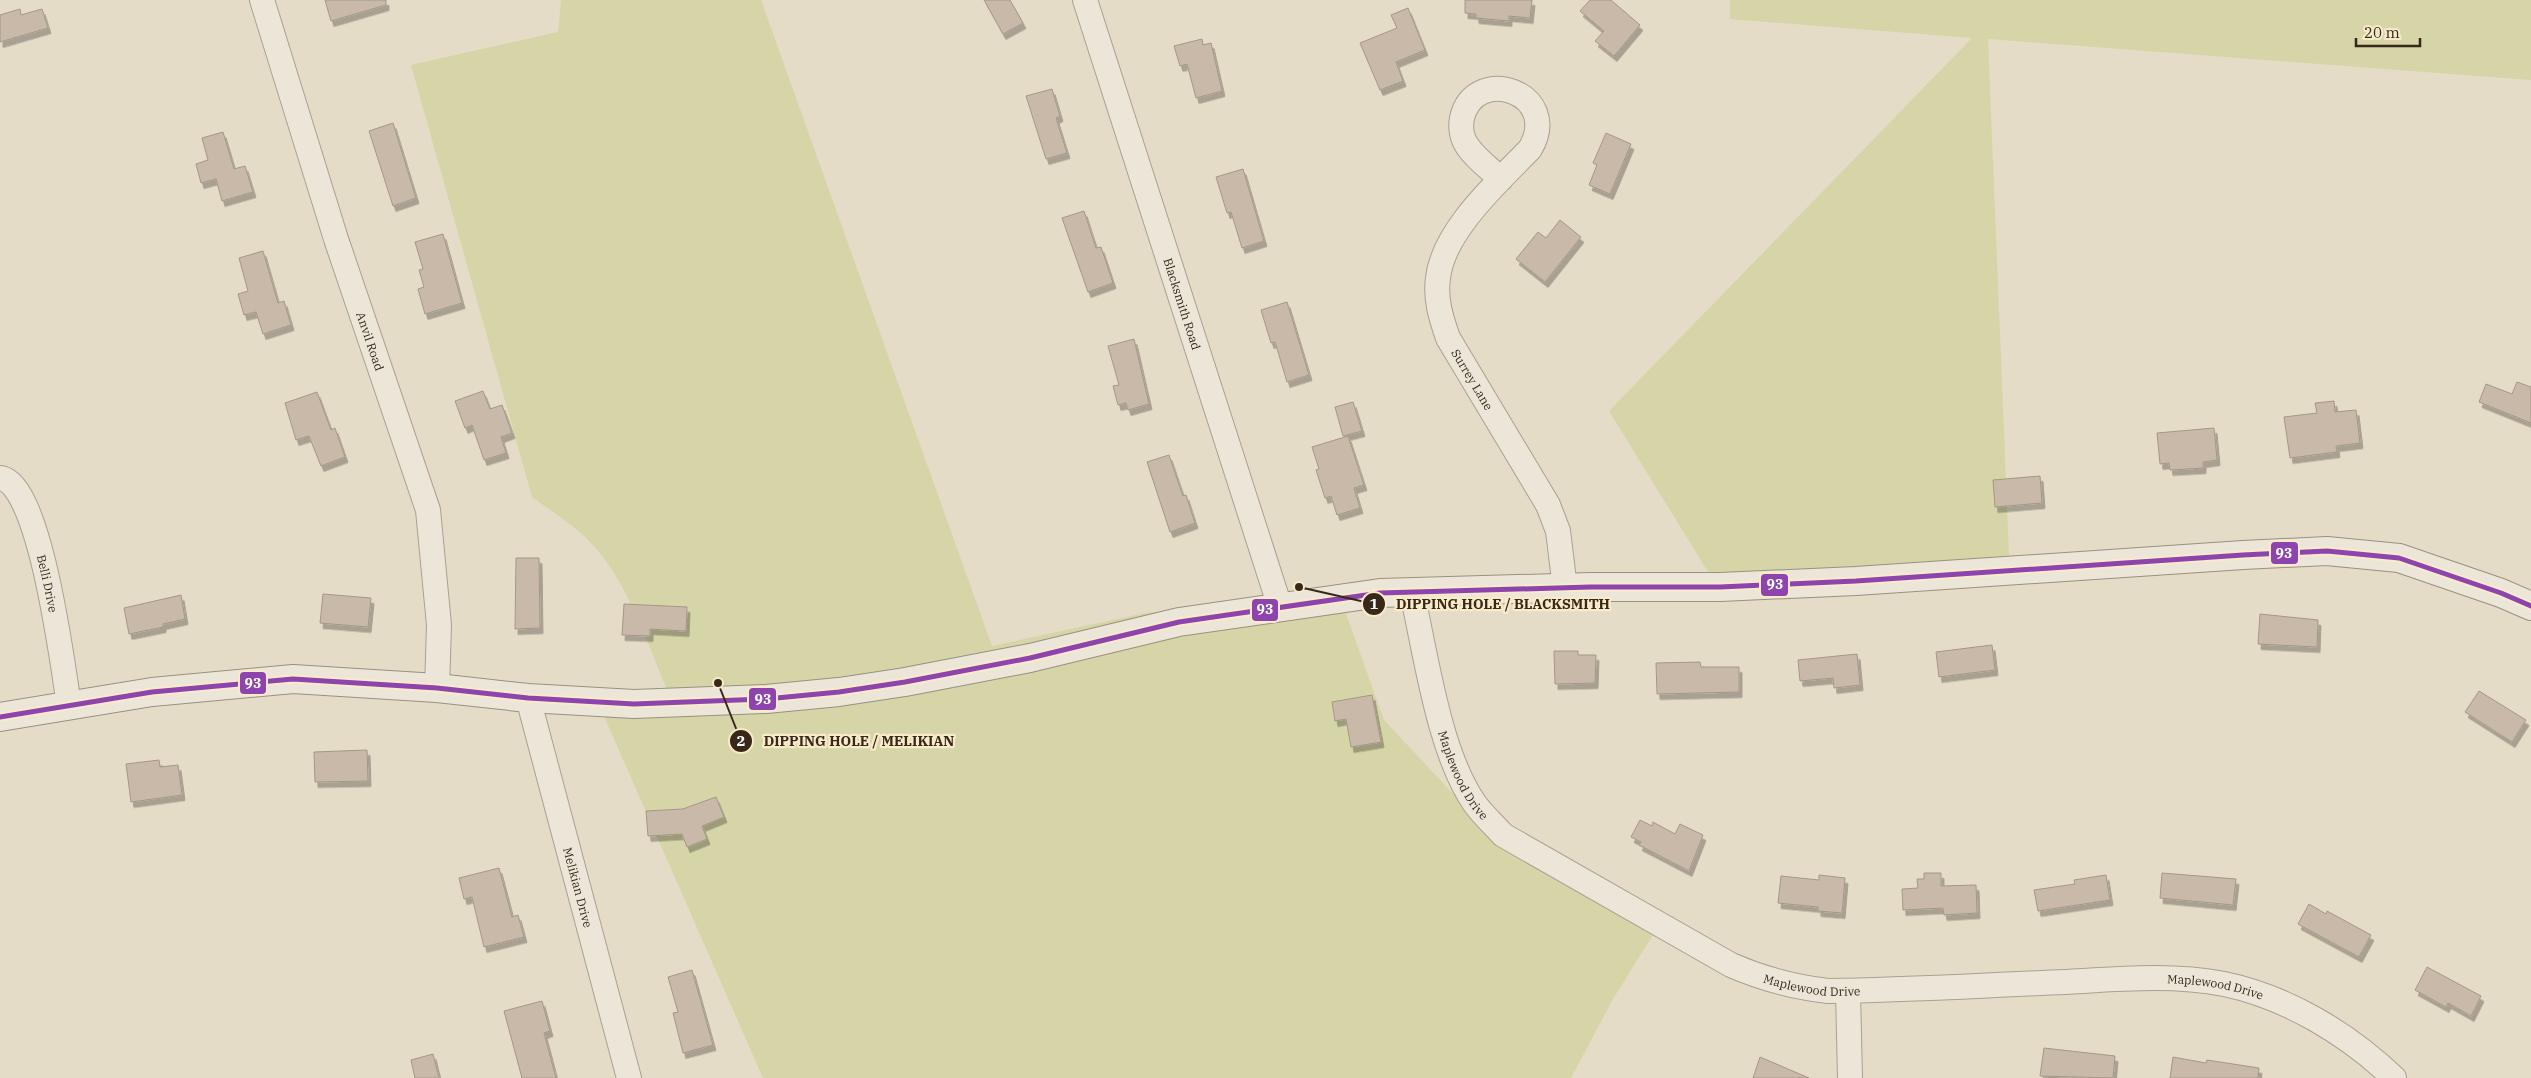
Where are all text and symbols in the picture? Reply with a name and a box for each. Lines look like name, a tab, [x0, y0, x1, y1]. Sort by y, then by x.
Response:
scale bar	[2356, 15, 2420, 47]
text: 20 m	[2364, 23, 2400, 42]
street label: Blacksmith Road	[1161, 256, 1204, 352]
street label: Anvil Road	[354, 310, 388, 372]
street label: Surrey Lane	[1449, 346, 1497, 413]
line badge: 93	[2270, 541, 2299, 565]
text: 93	[2276, 544, 2292, 562]
street label: Belli Drive	[34, 553, 61, 613]
line badge: 93	[1760, 573, 1789, 597]
text: 93	[1767, 575, 1783, 593]
callout: DIPPING HOLE / BLACKSMITH	[1361, 589, 1620, 618]
text: 1	[1369, 594, 1379, 613]
text: DIPPING HOLE / BLACKSMITH	[1396, 595, 1610, 613]
line badge: 93	[1251, 598, 1279, 622]
text: 93	[1257, 600, 1273, 618]
line badge: 93	[239, 671, 267, 695]
text: 93	[245, 674, 261, 692]
line badge: 93	[748, 687, 777, 711]
text: 93	[755, 690, 771, 708]
callout: DIPPING HOLE / MELIKIAN	[729, 726, 965, 755]
street label: Maplewood Drive	[1436, 729, 1492, 822]
text: 2	[736, 731, 746, 750]
text: DIPPING HOLE / MELIKIAN	[764, 732, 954, 750]
street label: Melikian Drive	[561, 846, 596, 929]
street label: Maplewood Drive	[1762, 970, 1860, 999]
street label: Maplewood Drive	[2167, 971, 2266, 1002]

